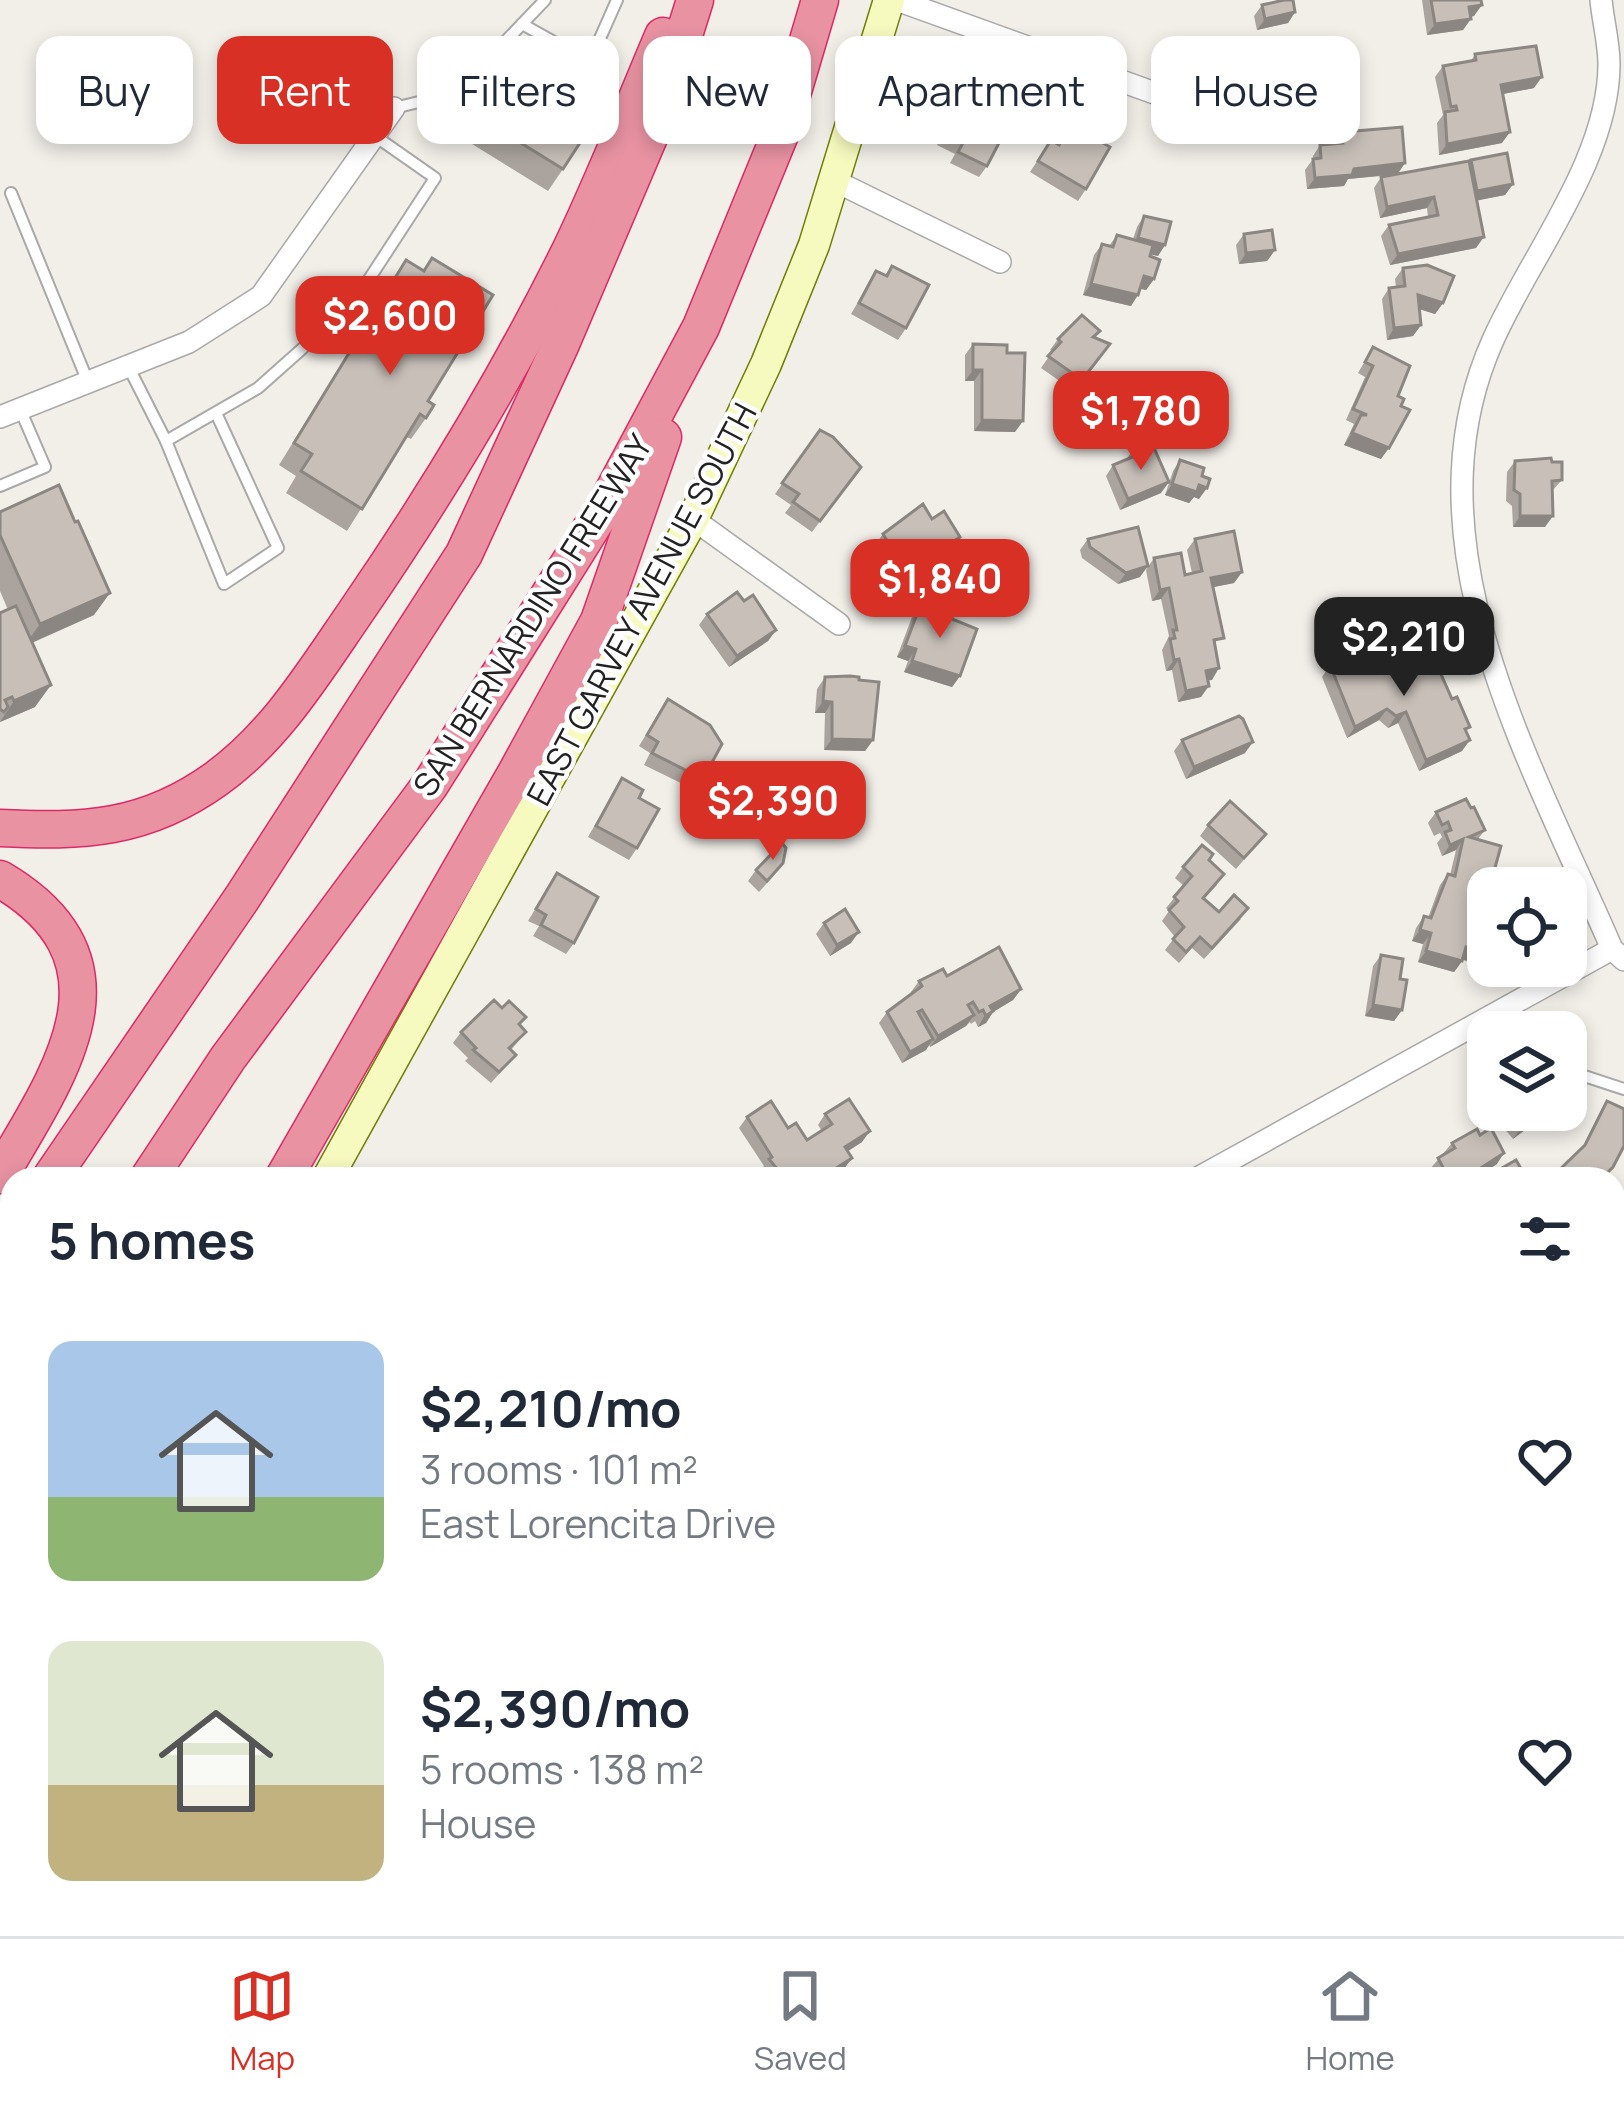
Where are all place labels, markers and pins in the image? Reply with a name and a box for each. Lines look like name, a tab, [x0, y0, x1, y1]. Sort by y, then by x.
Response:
pin: $2,600	[292, 276, 488, 378]
pin: $1,780	[1043, 371, 1239, 473]
pin: $1,840	[842, 539, 1038, 641]
pin: $2,210	[1306, 597, 1502, 699]
pin: $2,390	[675, 761, 871, 863]

